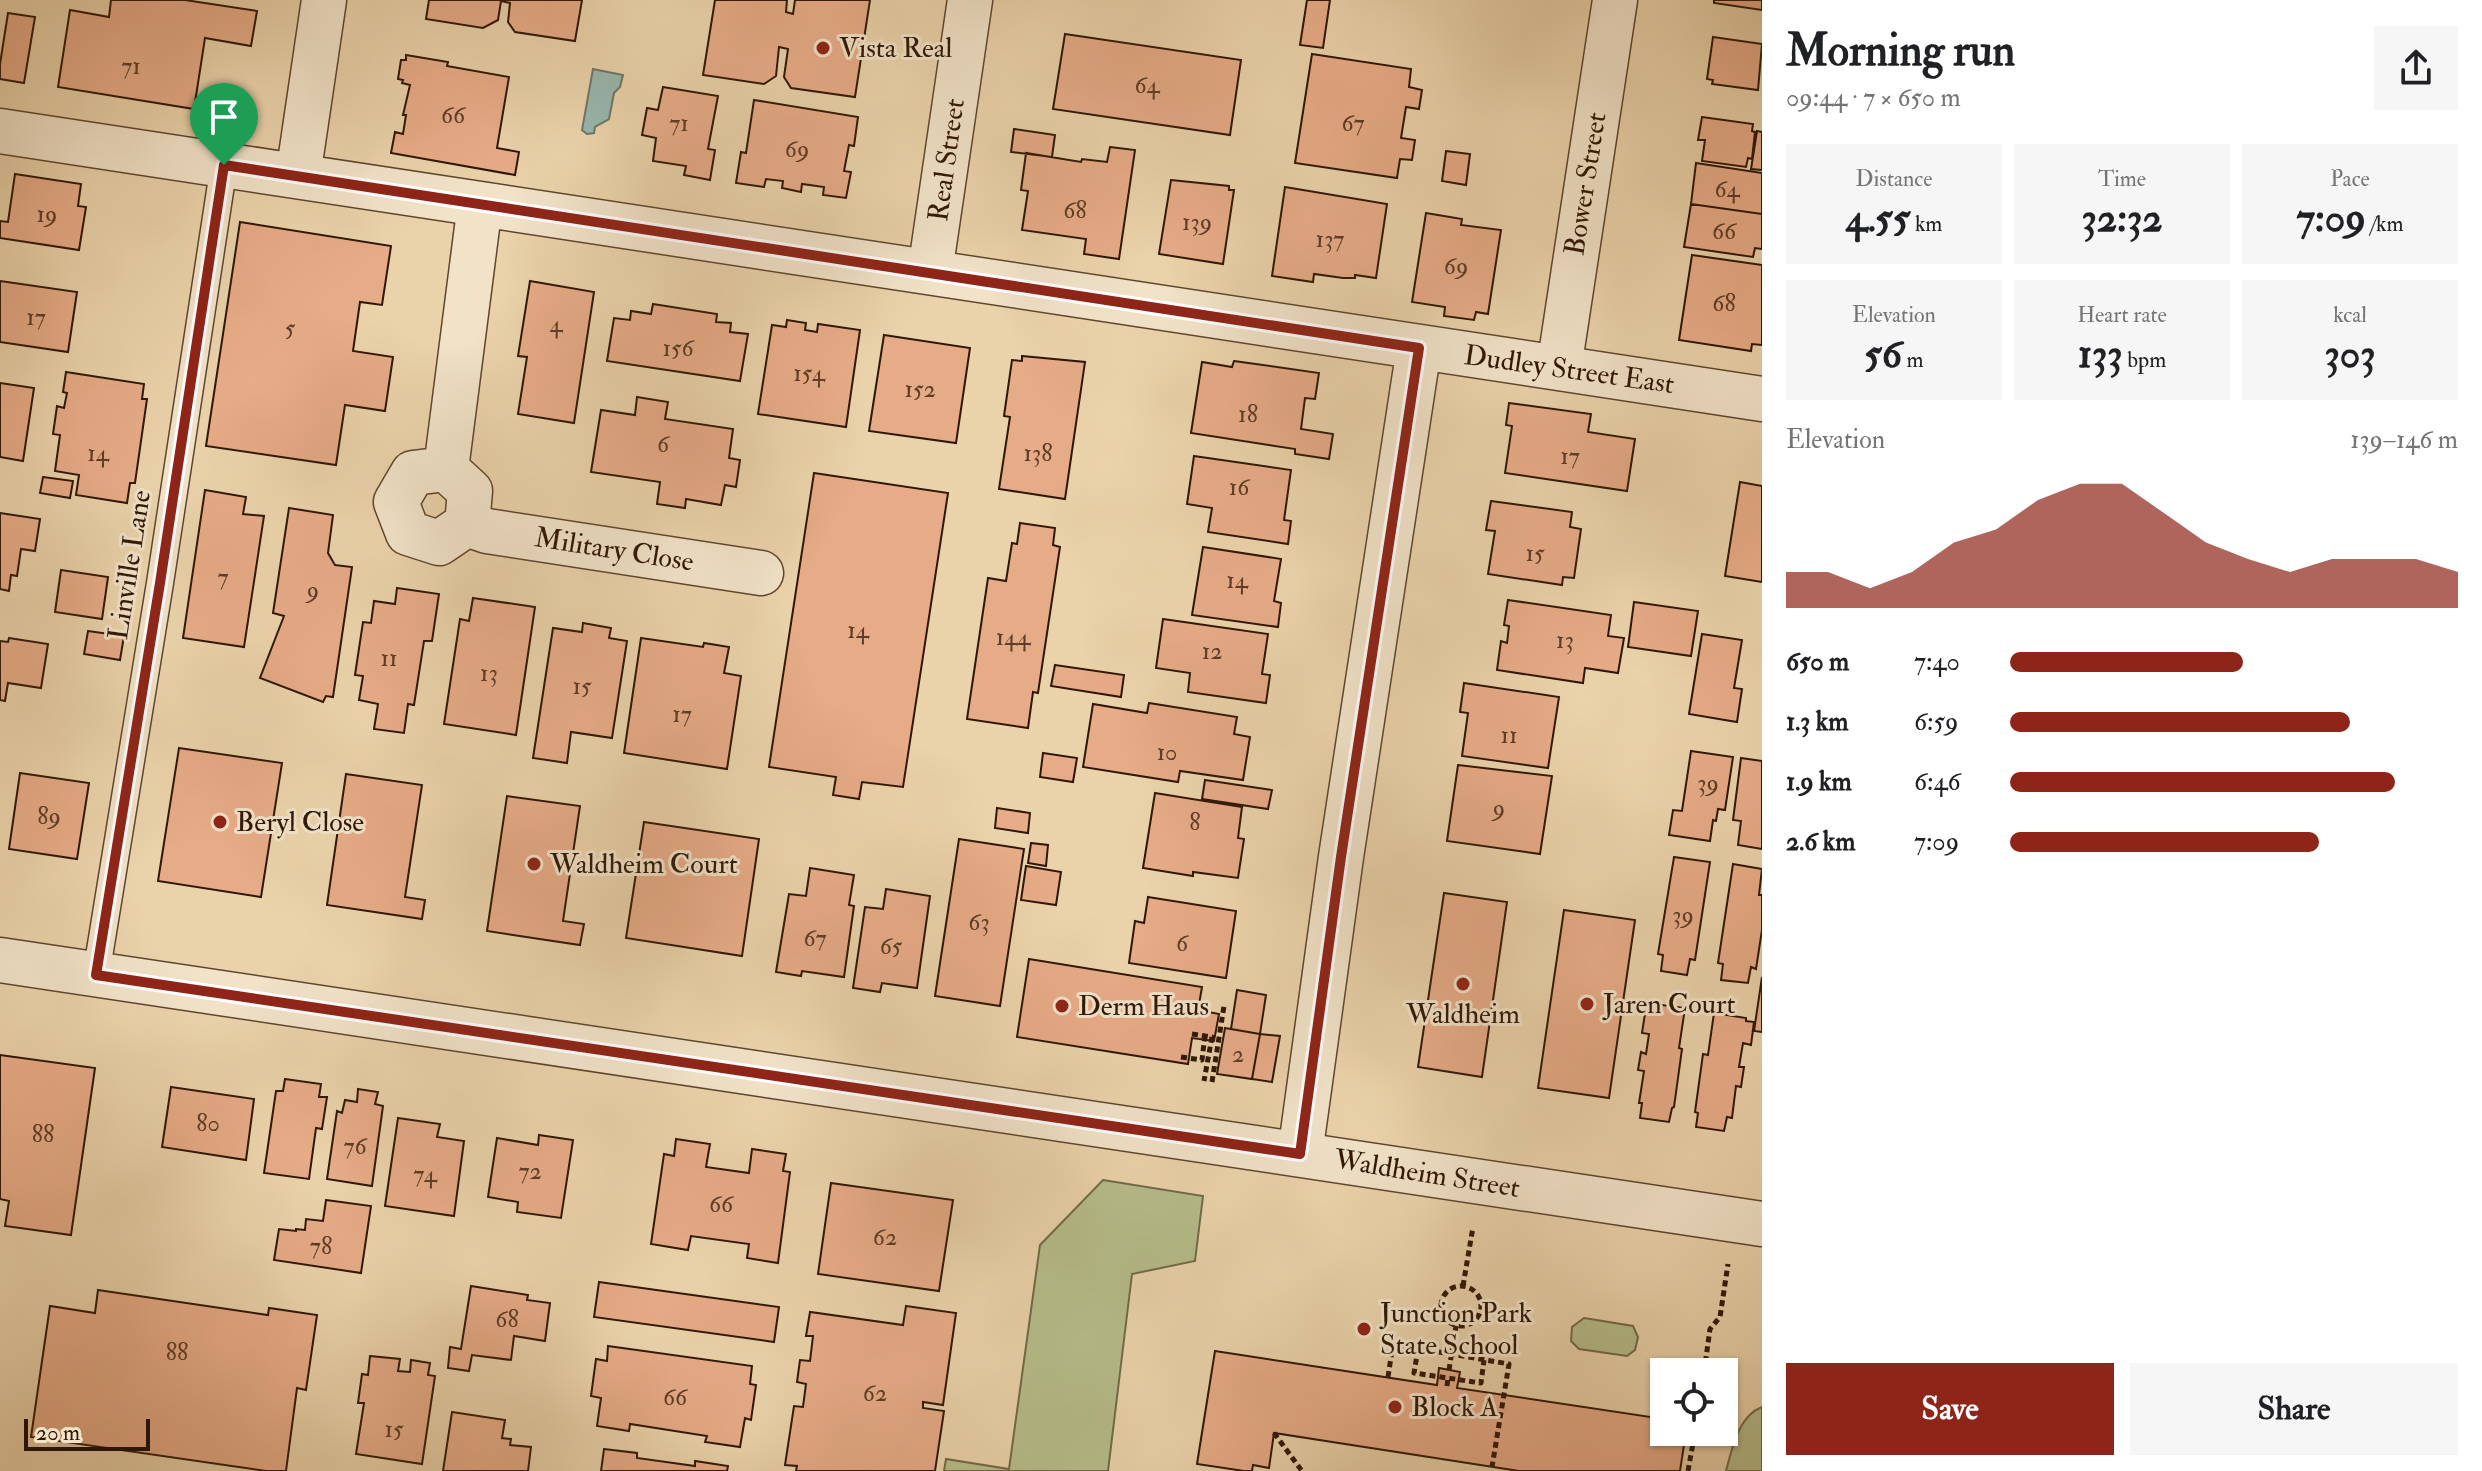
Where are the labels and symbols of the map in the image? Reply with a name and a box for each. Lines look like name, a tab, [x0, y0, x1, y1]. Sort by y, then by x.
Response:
place label: Vista Real	[839, 31, 952, 66]
marker: Vista Real	[814, 39, 832, 57]
house number: 71	[121, 51, 141, 82]
house number: 64	[1134, 70, 1161, 101]
pin	[190, 83, 258, 165]
street label: Real Street	[921, 96, 973, 224]
house number: 66	[441, 100, 467, 131]
house number: 71	[669, 108, 689, 139]
house number: 67	[1341, 108, 1365, 139]
street label: Bower Street	[1557, 110, 1615, 258]
house number: 69	[785, 134, 809, 165]
house number: 64	[1714, 174, 1741, 205]
house number: 68	[1063, 195, 1087, 226]
house number: 19	[37, 199, 57, 230]
house number: 139	[1182, 207, 1212, 238]
house number: 66	[1712, 216, 1738, 247]
house number: 137	[1316, 224, 1344, 255]
house number: 69	[1444, 251, 1468, 282]
house number: 68	[1712, 288, 1736, 319]
house number: 17	[26, 302, 46, 333]
house number: 4	[550, 309, 564, 340]
house number: 5	[285, 313, 296, 344]
house number: 156	[662, 333, 695, 364]
street label: Dudley Street East	[1462, 338, 1676, 402]
house number: 154	[793, 358, 826, 389]
house number: 152	[904, 374, 936, 405]
house number: 18	[1238, 399, 1258, 430]
house number: 6	[657, 429, 671, 460]
house number: 14	[87, 438, 110, 469]
house number: 138	[1023, 438, 1053, 469]
house number: 17	[1560, 441, 1580, 472]
house number: 16	[1229, 472, 1251, 503]
street label: Linville Lane	[101, 487, 159, 642]
street label: Military Close	[532, 520, 696, 580]
house number: 15	[1525, 538, 1545, 569]
house number: 7	[217, 562, 229, 593]
house number: 14	[1226, 565, 1249, 596]
house number: 9	[305, 575, 319, 606]
house number: 14	[847, 615, 870, 646]
house number: 144	[996, 622, 1031, 653]
house number: 13	[1556, 625, 1574, 656]
house number: 12	[1202, 636, 1222, 667]
house number: 11	[380, 643, 398, 674]
house number: 13	[480, 658, 498, 689]
house number: 15	[572, 671, 592, 702]
house number: 17	[672, 699, 692, 730]
house number: 11	[1500, 720, 1518, 751]
house number: 10	[1157, 737, 1177, 768]
house number: 39	[1697, 768, 1719, 799]
house number: 9	[1491, 793, 1505, 824]
house number: 89	[37, 801, 61, 832]
place label: Beryl Close	[236, 805, 364, 840]
house number: 8	[1189, 807, 1201, 838]
marker: Beryl Close	[211, 813, 229, 831]
place label: Waldheim Court	[549, 847, 738, 882]
marker: Waldheim Court	[525, 855, 543, 873]
house number: 39	[1672, 900, 1694, 931]
house number: 63	[968, 907, 990, 938]
house number: 67	[803, 923, 827, 954]
house number: 6	[1176, 928, 1190, 959]
house number: 65	[880, 931, 903, 962]
marker: Waldheim	[1454, 975, 1472, 993]
place label: Jaren Court	[1602, 987, 1736, 1022]
place label: Derm Haus	[1078, 989, 1209, 1024]
marker: Jaren Court	[1578, 995, 1596, 1013]
marker: Derm Haus	[1053, 997, 1071, 1015]
place label: Waldheim	[1405, 997, 1520, 1032]
house number: 2	[1232, 1039, 1244, 1070]
house number: 80	[196, 1108, 220, 1139]
house number: 88	[32, 1119, 54, 1150]
house number: 76	[343, 1131, 368, 1162]
street label: Waldheim Street	[1331, 1142, 1522, 1206]
house number: 72	[518, 1156, 542, 1187]
house number: 74	[413, 1159, 438, 1190]
house number: 66	[709, 1189, 735, 1220]
house number: 62	[873, 1222, 897, 1253]
house number: 78	[310, 1231, 332, 1262]
place label: Junction Park State School	[1379, 1296, 1533, 1363]
house number: 68	[495, 1304, 519, 1335]
marker: Junction Park State School	[1355, 1320, 1373, 1338]
house number: 88	[166, 1337, 188, 1368]
house number: 62	[863, 1378, 887, 1409]
house number: 66	[663, 1382, 689, 1413]
place label: Block A	[1411, 1390, 1498, 1425]
marker: Block A	[1386, 1398, 1404, 1416]
house number: 15	[384, 1414, 404, 1445]
scale bar	[24, 1415, 150, 1451]

